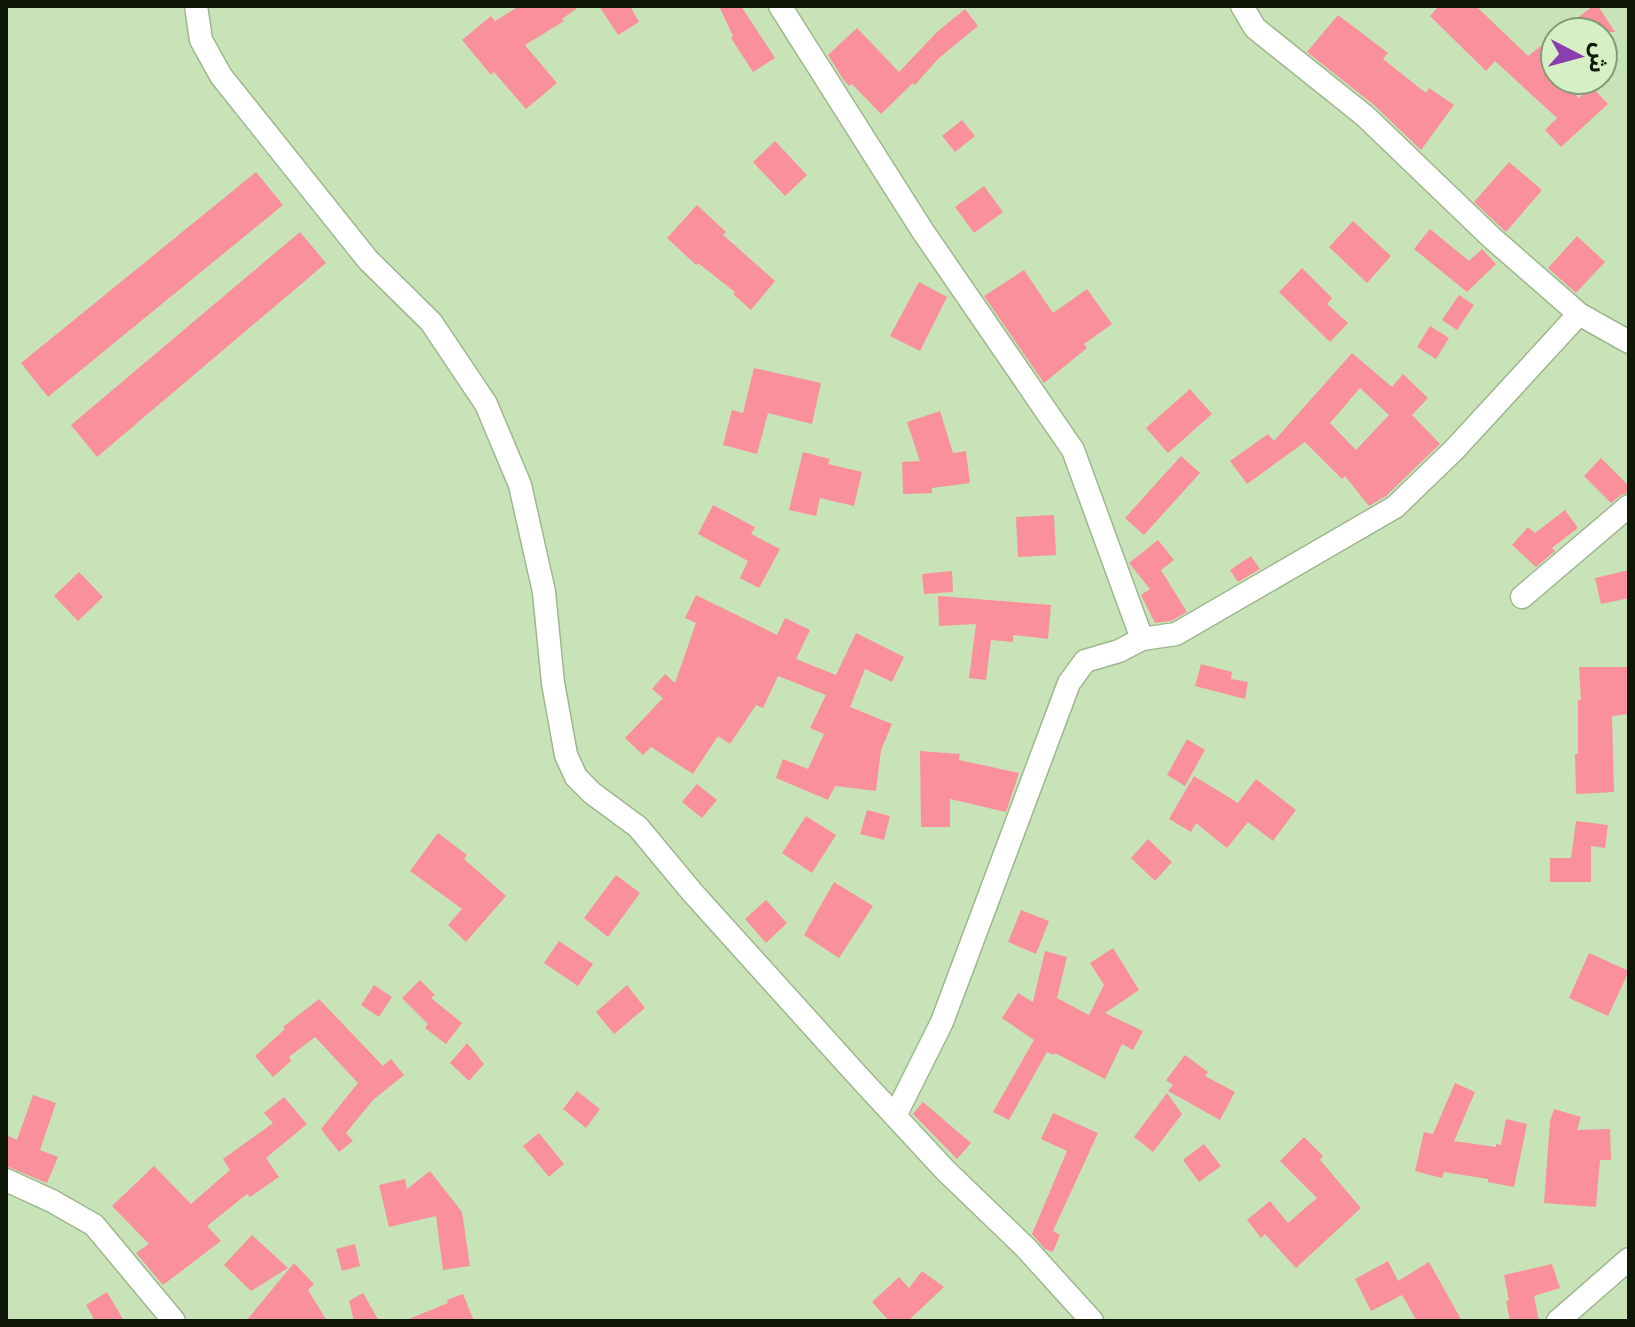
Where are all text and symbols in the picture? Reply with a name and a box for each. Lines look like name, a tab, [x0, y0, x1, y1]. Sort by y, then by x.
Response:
north arrow	[1539, 16, 1619, 96]
text: ش	[1583, 42, 1616, 75]

